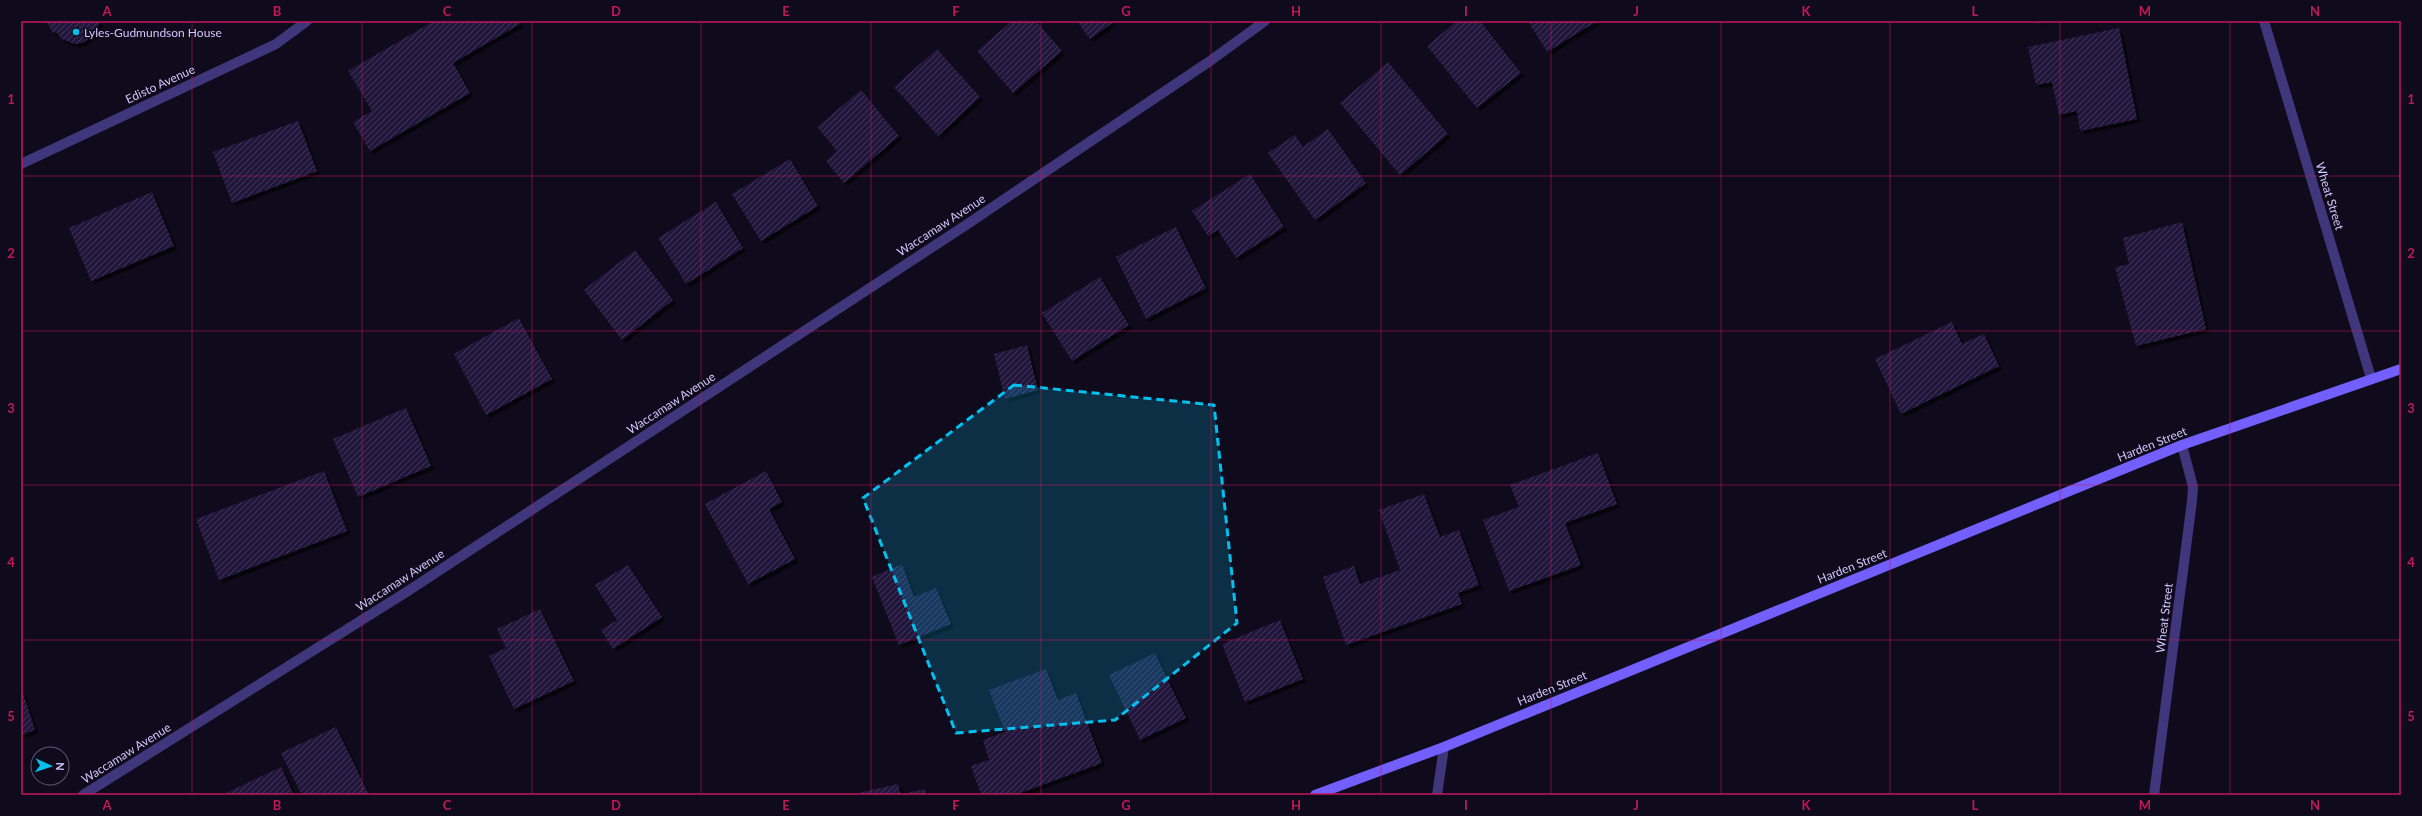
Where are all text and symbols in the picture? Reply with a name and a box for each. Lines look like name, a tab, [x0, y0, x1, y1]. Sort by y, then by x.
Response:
text: A	[101, 3, 112, 19]
text: B	[273, 3, 282, 19]
text: C	[443, 3, 452, 19]
text: D	[611, 3, 621, 19]
text: E	[782, 3, 790, 19]
text: F	[952, 3, 960, 19]
text: G	[1121, 3, 1131, 19]
text: H	[1291, 3, 1301, 19]
text: I	[1464, 3, 1468, 19]
text: J	[1633, 3, 1639, 19]
text: K	[1802, 3, 1812, 19]
text: L	[1972, 3, 1979, 19]
text: M	[2139, 3, 2151, 19]
text: N	[2310, 3, 2320, 19]
place label: Lyles-Gudmundson House	[84, 25, 222, 40]
marker: Lyles-Gudmundson House	[71, 27, 81, 37]
street label: Edisto Avenue	[123, 61, 197, 107]
text: 1	[7, 91, 15, 107]
text: 1	[2407, 91, 2415, 107]
street label: Wheat Street	[2313, 160, 2348, 232]
street label: Waccamaw Avenue	[894, 191, 988, 259]
text: 2	[7, 245, 15, 261]
text: 2	[2407, 245, 2415, 261]
street label: Waccamaw Avenue	[624, 369, 718, 437]
text: 3	[7, 400, 15, 416]
text: 3	[2407, 400, 2415, 416]
street label: Harden Street	[2115, 423, 2190, 465]
street label: Harden Street	[1815, 545, 1890, 587]
street label: Waccamaw Avenue	[353, 546, 447, 614]
text: 4	[7, 554, 15, 570]
text: 4	[2407, 554, 2415, 570]
street label: Wheat Street	[2152, 582, 2176, 654]
street label: Harden Street	[1515, 667, 1590, 709]
text: 5	[7, 708, 15, 724]
text: 5	[2407, 708, 2415, 724]
street label: Waccamaw Avenue	[79, 720, 173, 786]
north arrow	[30, 746, 70, 786]
text: N	[54, 762, 67, 771]
text: A	[101, 797, 112, 813]
text: B	[273, 797, 282, 813]
text: C	[443, 797, 452, 813]
text: D	[611, 797, 621, 813]
text: E	[782, 797, 790, 813]
text: F	[952, 797, 960, 813]
text: G	[1121, 797, 1131, 813]
text: H	[1291, 797, 1301, 813]
text: I	[1464, 797, 1468, 813]
text: J	[1633, 797, 1639, 813]
text: K	[1802, 797, 1812, 813]
text: L	[1972, 797, 1979, 813]
text: M	[2139, 797, 2151, 813]
text: N	[2310, 797, 2320, 813]

